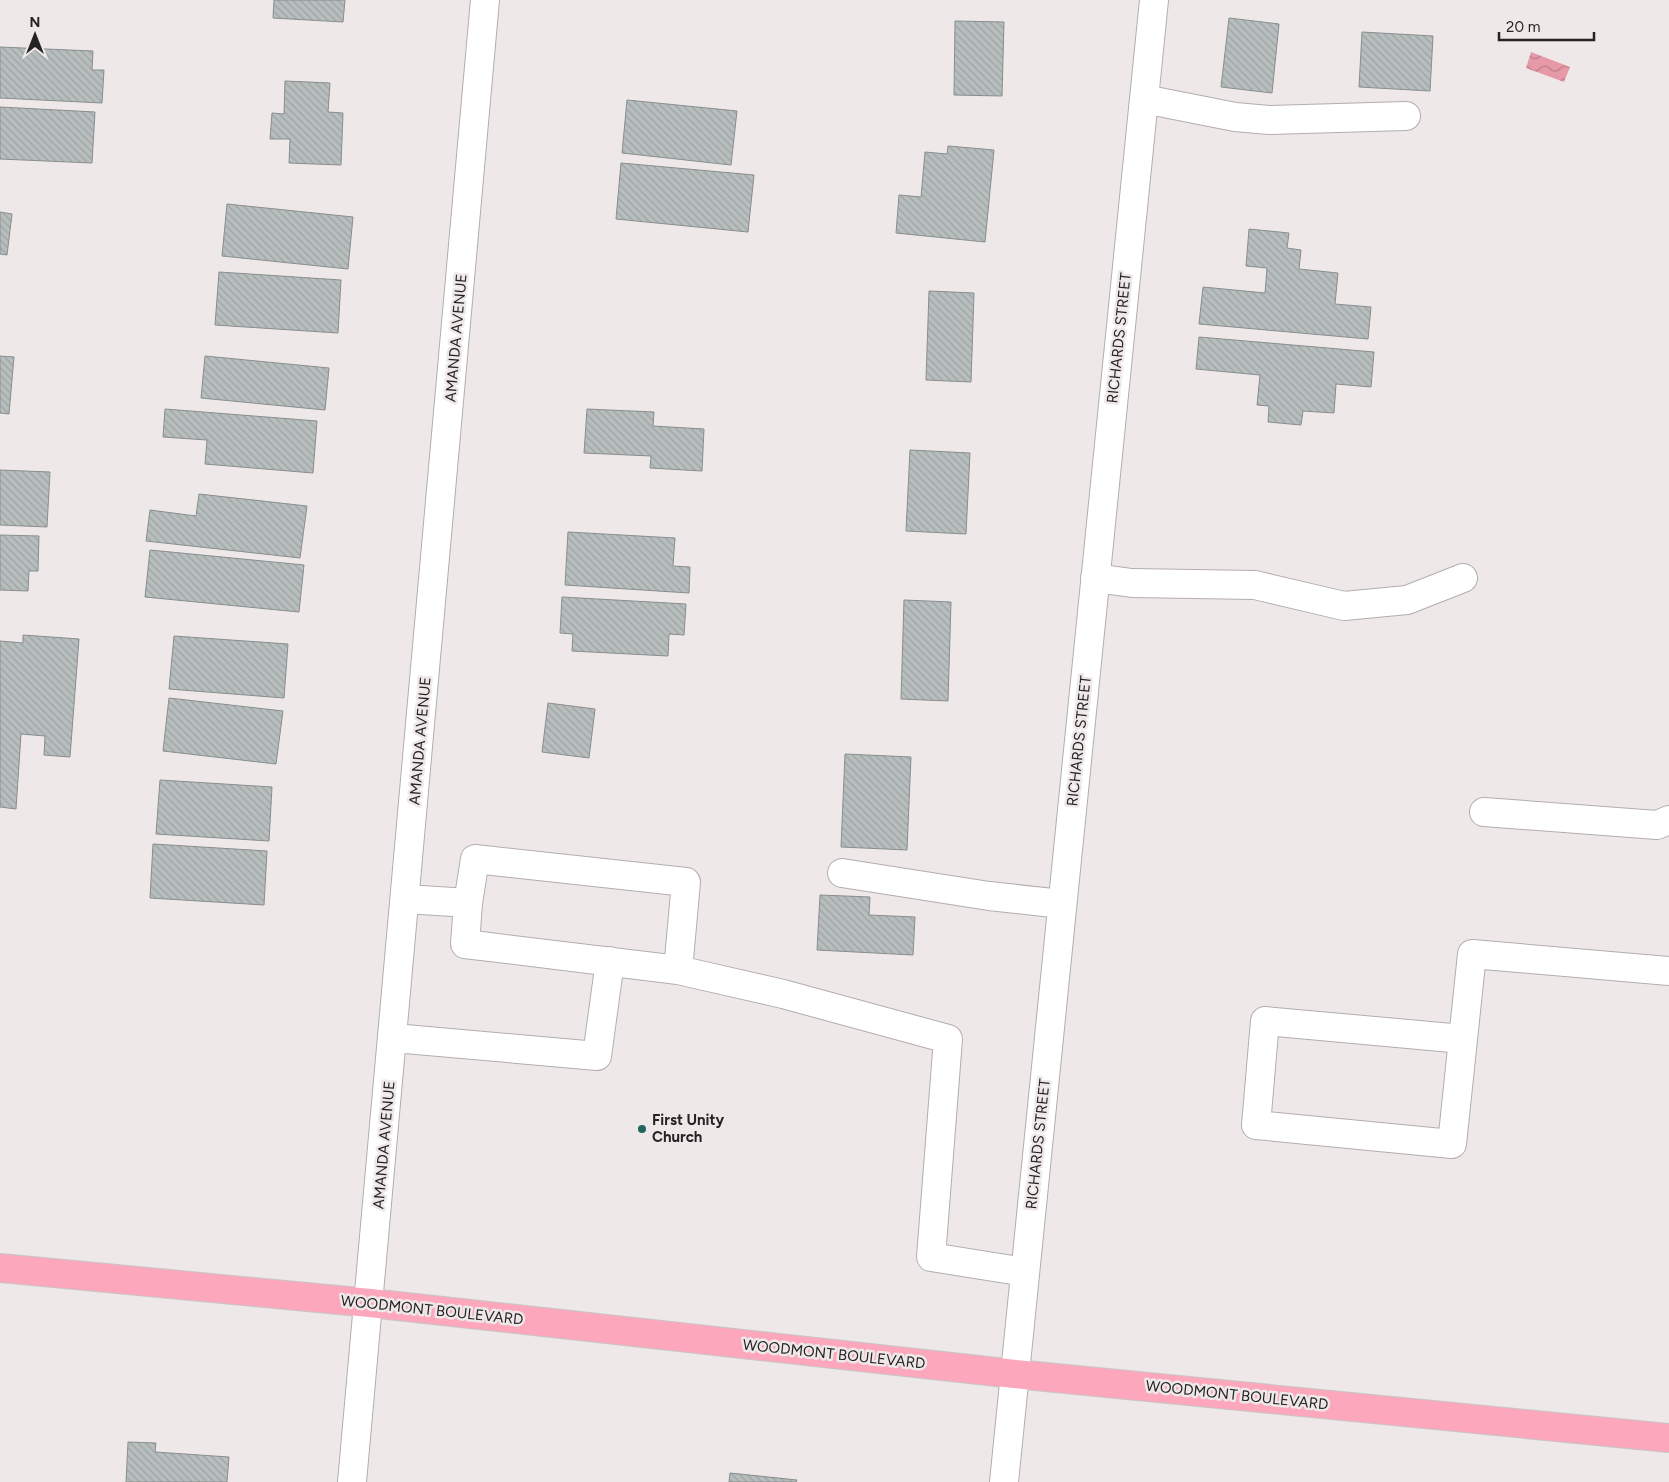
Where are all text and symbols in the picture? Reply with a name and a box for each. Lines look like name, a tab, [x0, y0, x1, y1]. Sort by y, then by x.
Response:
north arrow	[10, 10, 60, 60]
scale bar	[1499, 10, 1594, 42]
text: N	[30, 14, 40, 31]
text: 20 m	[1506, 18, 1540, 36]
street label: RICHARDS STREET	[1103, 271, 1135, 404]
street label: AMANDA AVENUE	[441, 273, 471, 403]
street label: RICHARDS STREET	[1063, 674, 1095, 807]
street label: AMANDA AVENUE	[405, 676, 435, 806]
street label: RICHARDS STREET	[1022, 1077, 1054, 1210]
street label: AMANDA AVENUE	[369, 1080, 399, 1210]
place label: First Unity Church	[652, 1111, 725, 1146]
marker: First Unity Church	[636, 1123, 648, 1135]
street label: WOODMONT BOULEVARD	[340, 1291, 524, 1329]
street label: WOODMONT BOULEVARD	[742, 1335, 926, 1373]
street label: WOODMONT BOULEVARD	[1145, 1376, 1329, 1414]

